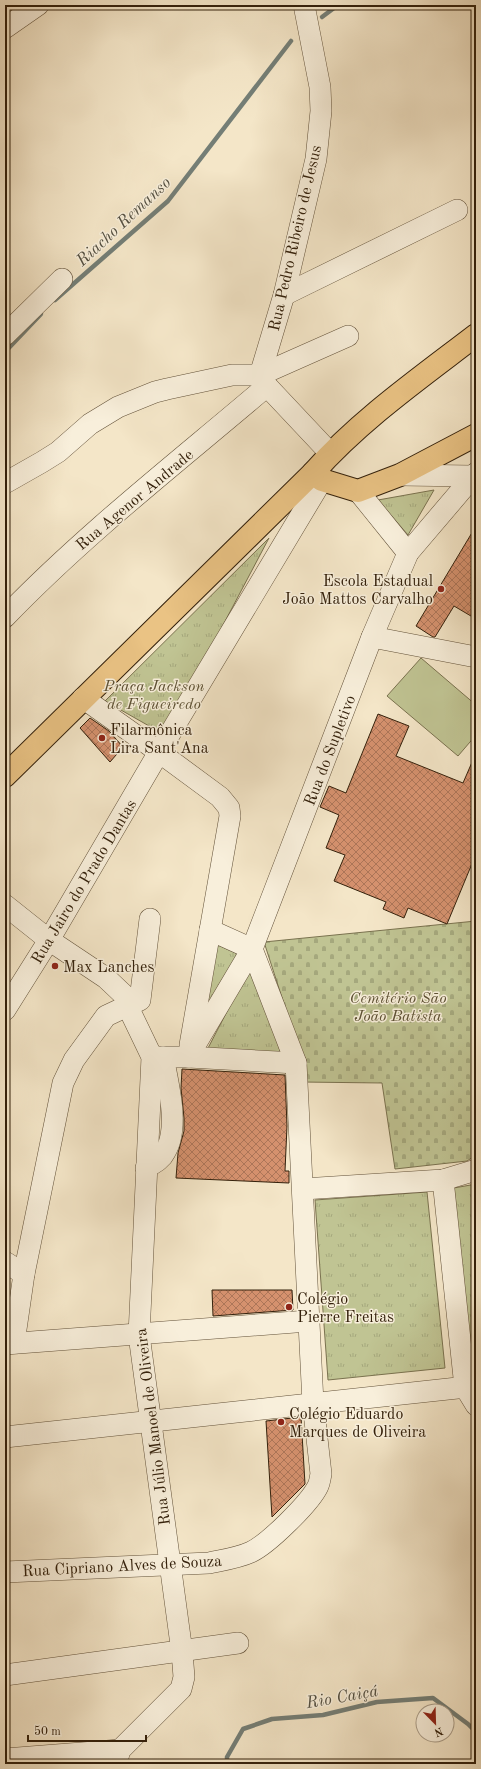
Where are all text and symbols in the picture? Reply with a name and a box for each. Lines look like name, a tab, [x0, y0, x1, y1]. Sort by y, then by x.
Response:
street label: Rua Pedro Ribeiro de Jesus	[267, 144, 325, 333]
water label: Riacho Remanso	[73, 174, 175, 271]
street label: Rua Agenor Andrade	[74, 447, 197, 554]
place label: Escola Estadual João Mattos Carvalho	[282, 574, 433, 608]
marker: Escola Estadual João Mattos Carvalho	[436, 584, 446, 594]
park label: Praça Jackson de Figueiredo	[103, 679, 204, 713]
street label: Rua do Supletivo	[302, 693, 359, 808]
place label: Filarmônica Lira Sant'Ana	[110, 723, 209, 757]
marker: Filarmônica Lira Sant'Ana	[97, 733, 107, 743]
street label: Rua Jairo do Prado Dantas	[29, 797, 140, 967]
place label: Max Lanches	[63, 960, 154, 976]
marker: Max Lanches	[50, 961, 60, 971]
park label: Cemitério São João Batista	[349, 991, 447, 1025]
place label: Colégio Pierre Freitas	[297, 1292, 394, 1326]
marker: Colégio Pierre Freitas	[284, 1302, 294, 1312]
street label: Rua Júlio Manoel de Oliveira	[134, 1327, 174, 1526]
place label: Colégio Eduardo Marques de Oliveira	[289, 1407, 426, 1441]
marker: Colégio Eduardo Marques de Oliveira	[276, 1417, 286, 1427]
street label: Rua Cipriano Alves de Souza	[22, 1554, 223, 1580]
water label: Rio Caiçá	[304, 1683, 380, 1712]
north arrow	[415, 1703, 455, 1743]
scale bar	[28, 1717, 146, 1743]
text: N	[432, 1724, 444, 1738]
text: 50 m	[34, 1725, 61, 1738]

